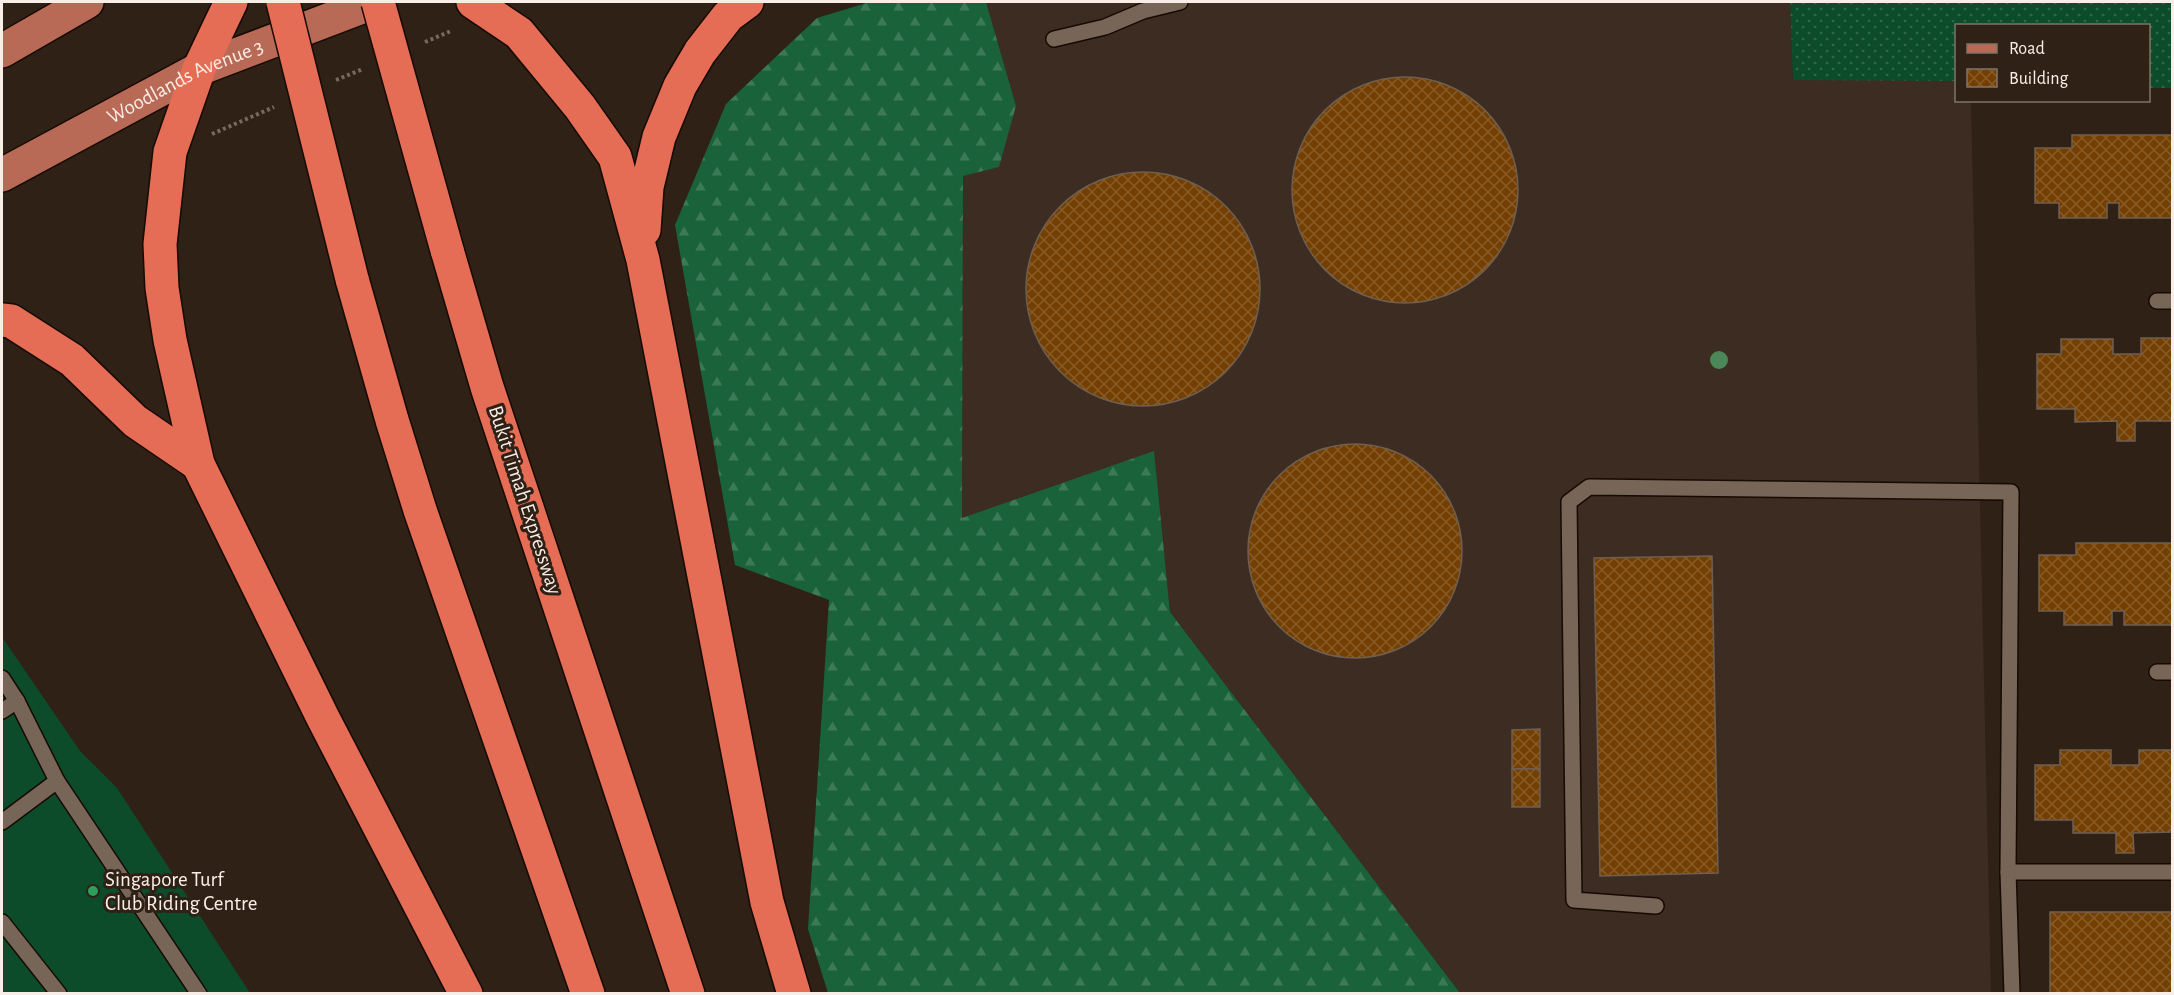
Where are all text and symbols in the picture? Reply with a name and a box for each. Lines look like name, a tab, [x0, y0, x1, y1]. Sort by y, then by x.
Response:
legend	[1955, 24, 2150, 102]
street label: Woodlands Avenue 3	[103, 35, 266, 127]
text: Road	[2009, 40, 2045, 58]
text: Building	[2009, 70, 2069, 88]
street label: Bukit Timah Expressway	[485, 403, 565, 597]
place label: Singapore Turf Club Riding Centre	[105, 869, 257, 914]
marker: Singapore Turf Club Riding Centre	[86, 884, 100, 898]

